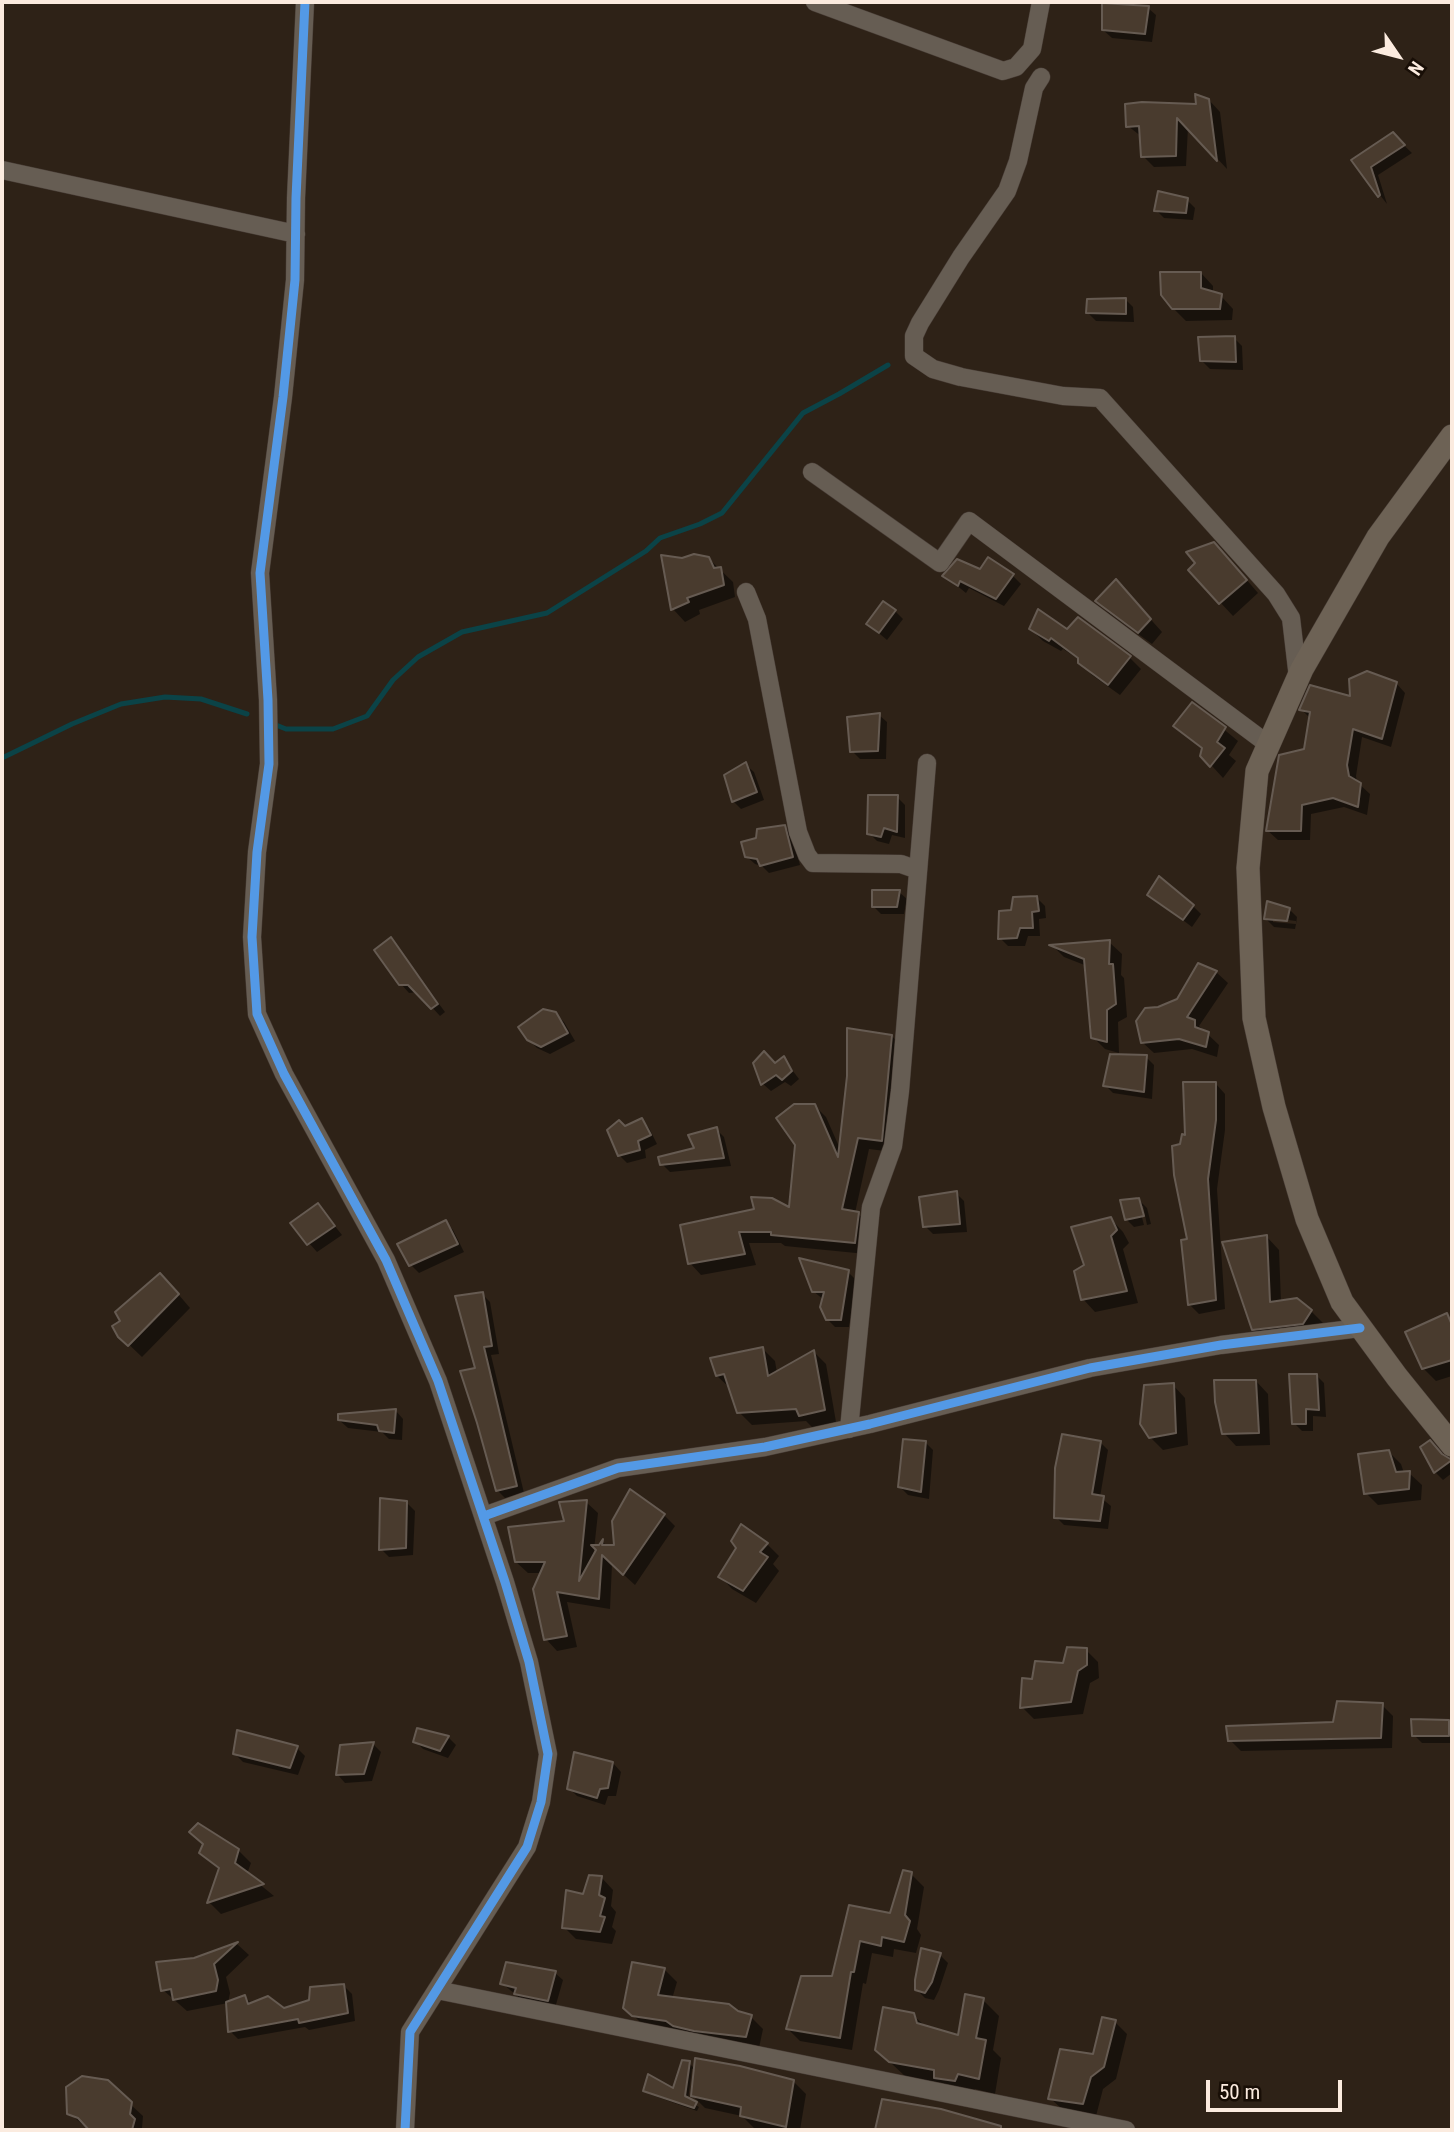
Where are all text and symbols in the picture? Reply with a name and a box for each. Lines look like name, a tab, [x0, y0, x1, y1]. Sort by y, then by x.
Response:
north arrow	[1363, 21, 1433, 91]
text: N	[1403, 57, 1428, 80]
scale bar	[1209, 2066, 1346, 2110]
text: 50 m	[1219, 2080, 1260, 2104]

